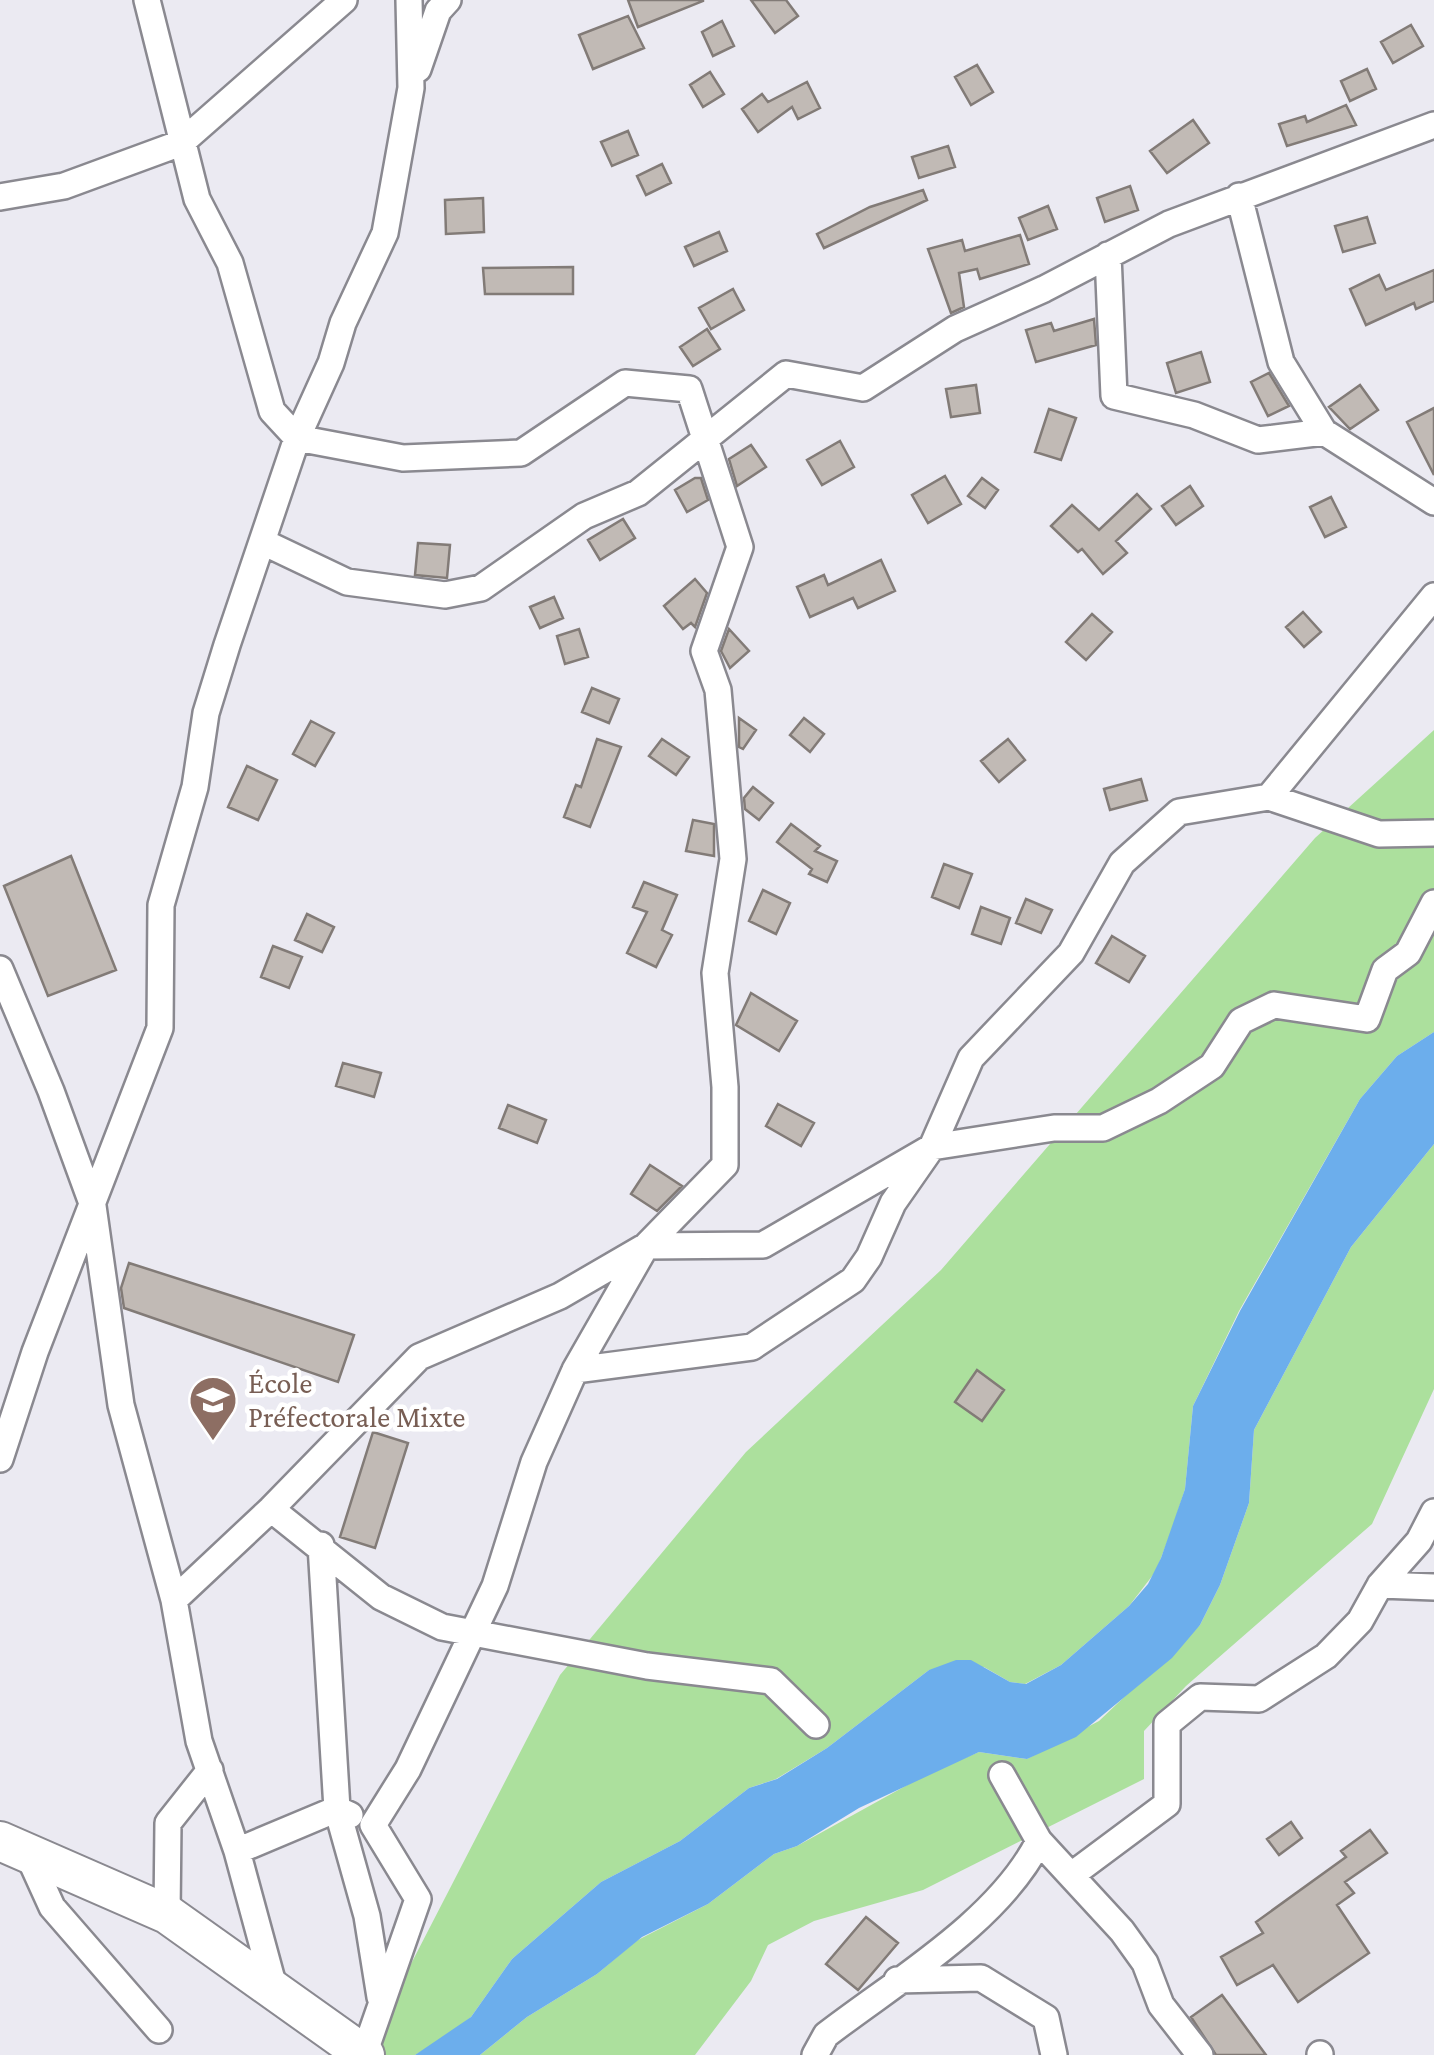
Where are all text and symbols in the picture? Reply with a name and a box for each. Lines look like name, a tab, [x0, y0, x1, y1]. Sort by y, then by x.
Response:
place label: École Préfectorale Mixte	[248, 1366, 465, 1433]
school or university icon: École Préfectorale Mixte	[187, 1374, 239, 1442]

